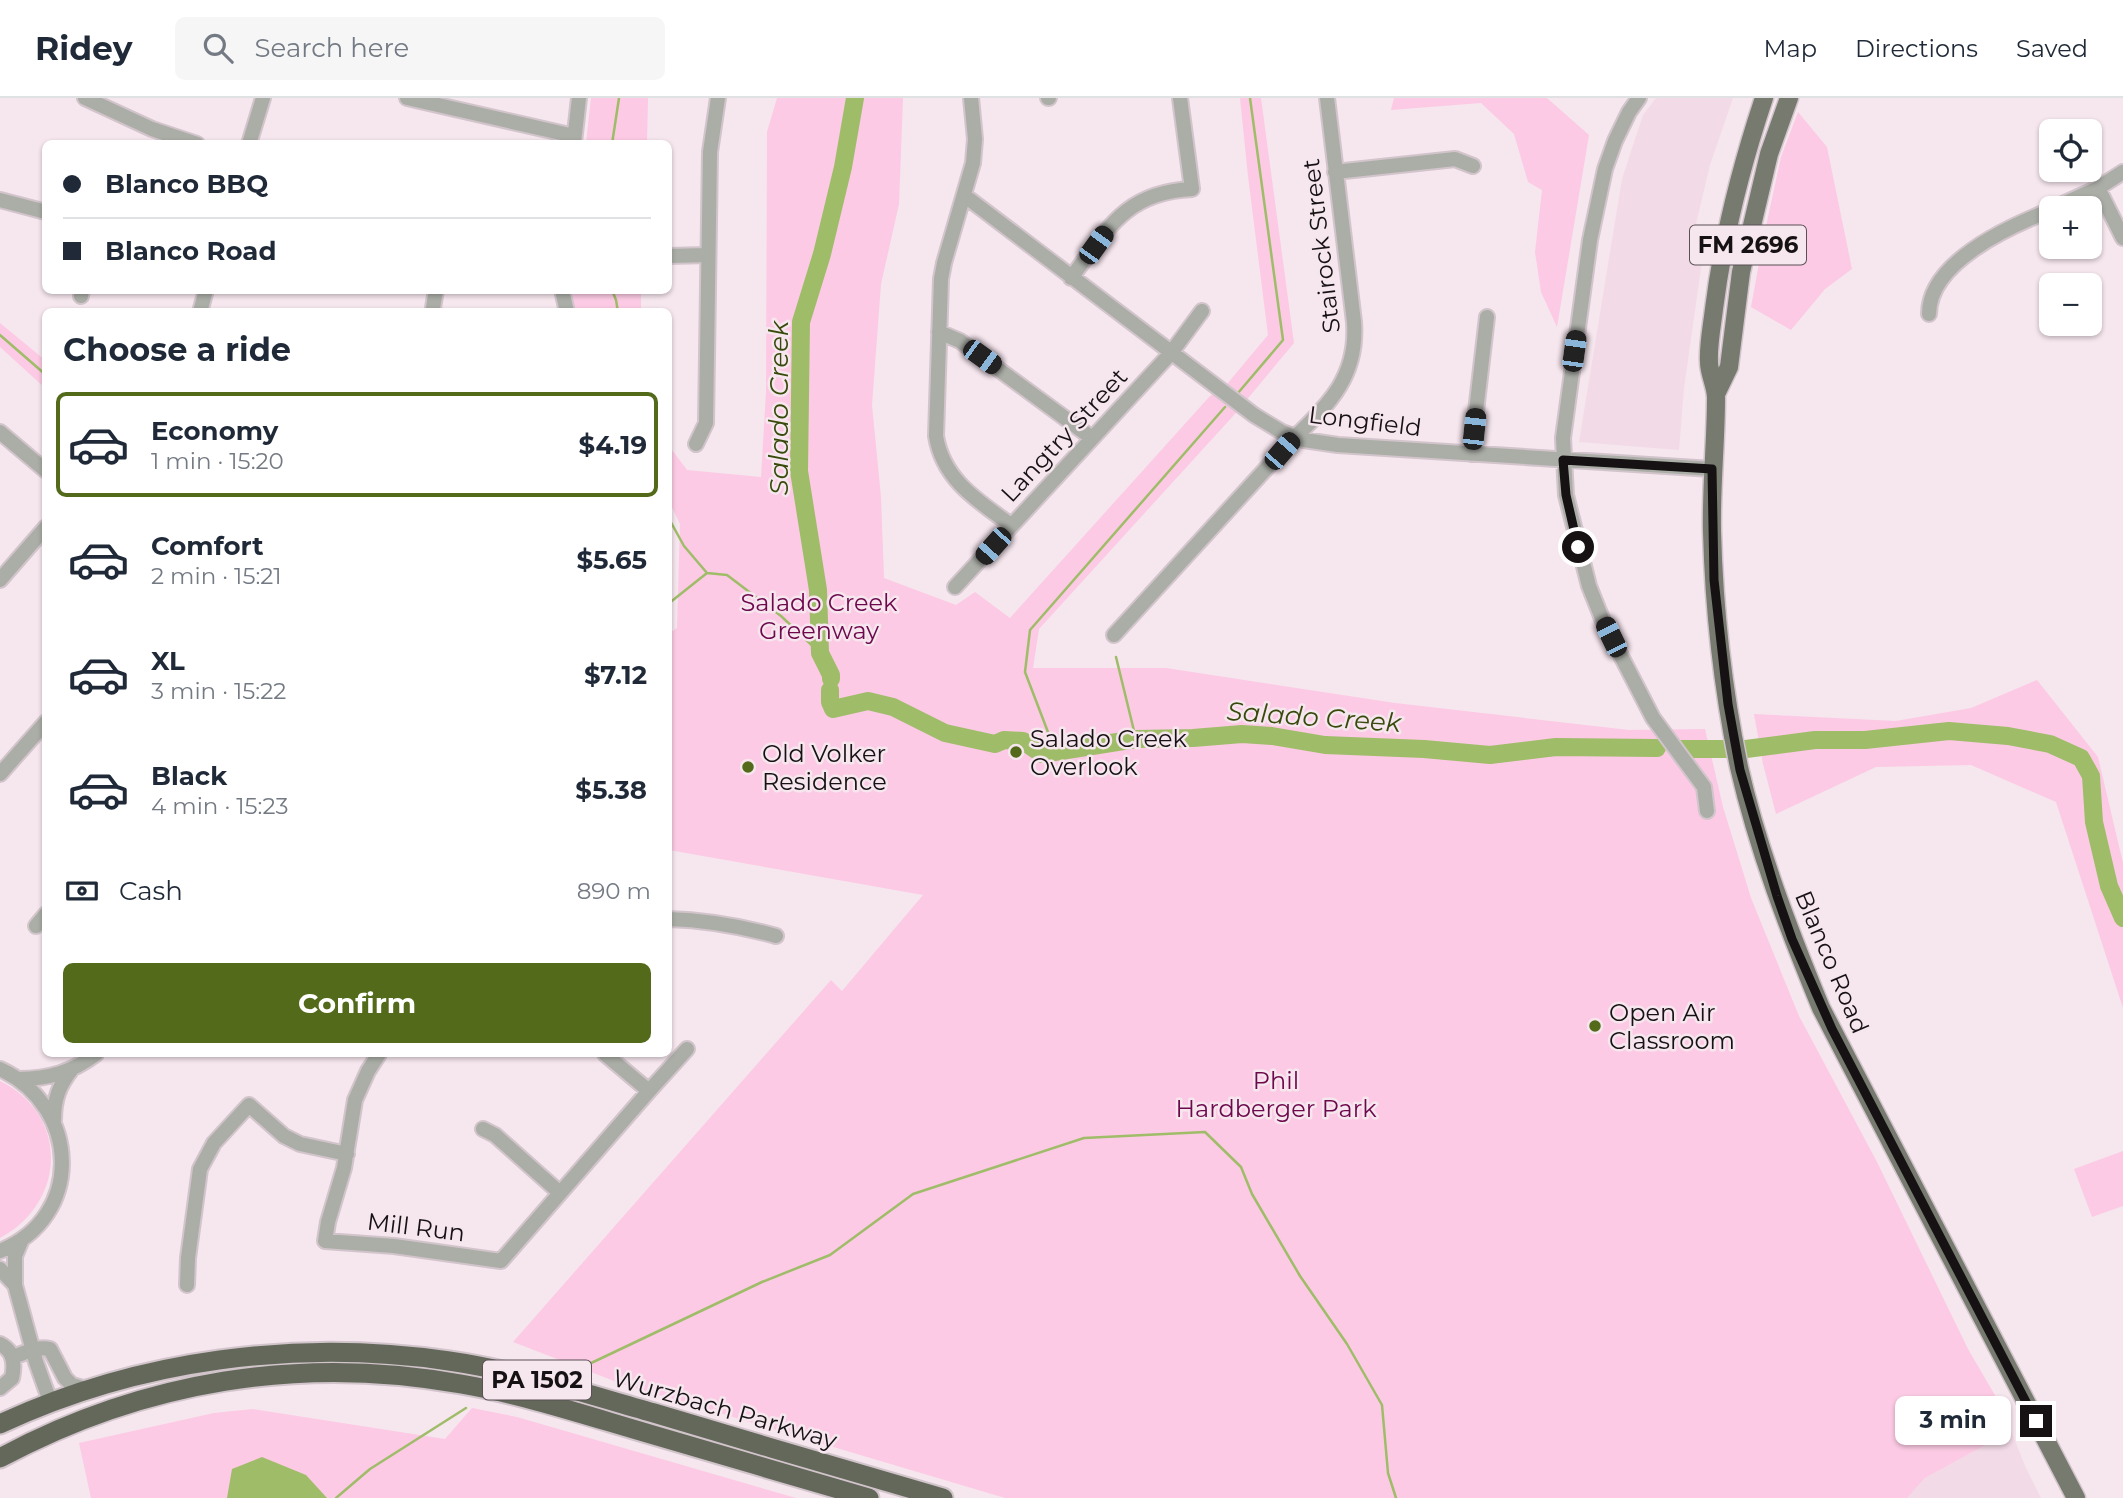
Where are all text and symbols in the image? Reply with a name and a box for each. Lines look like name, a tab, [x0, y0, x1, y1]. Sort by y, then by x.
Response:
search box	[175, 17, 665, 80]
text: Ridey	[35, 28, 133, 68]
icon: search	[199, 29, 237, 67]
text: Search here	[255, 32, 409, 64]
text: Map	[1764, 34, 1817, 63]
text: Directions	[1855, 34, 1978, 63]
text: Saved	[2016, 34, 2088, 63]
map controls	[2039, 119, 2102, 336]
button: locate	[2039, 119, 2102, 182]
street label: Stairock Street	[1296, 157, 1346, 335]
text: Blanco BBQ	[105, 168, 268, 200]
button: +	[2039, 196, 2102, 259]
car	[1076, 222, 1117, 268]
road number: FM 2696	[1690, 226, 1806, 264]
text: Blanco Road	[105, 235, 276, 267]
button: −	[2039, 273, 2102, 336]
water label: Salado Creek	[763, 319, 795, 495]
car	[1561, 329, 1588, 373]
text: Choose a ride	[63, 330, 291, 369]
car	[959, 336, 1006, 378]
street label: Langtry Street	[995, 362, 1133, 508]
street label: Longfield	[1307, 400, 1423, 442]
car	[1462, 407, 1487, 451]
icon: car	[67, 413, 130, 476]
text: Economy	[151, 415, 278, 447]
car	[1261, 428, 1304, 474]
text: $4.19	[579, 429, 647, 461]
text: 1 min · 15:20	[151, 447, 284, 475]
car	[972, 523, 1015, 569]
icon: car	[67, 528, 130, 591]
text: Comfort	[151, 530, 263, 562]
route start	[1562, 531, 1594, 563]
text: $5.65	[576, 544, 647, 576]
text: 2 min · 15:21	[151, 562, 282, 590]
park label: Salado Creek Greenway	[741, 588, 898, 645]
car	[1593, 614, 1630, 660]
icon: car	[67, 643, 130, 706]
text: XL	[151, 645, 185, 677]
text: $7.12	[584, 659, 647, 691]
text: 3 min · 15:22	[151, 677, 286, 705]
water label: Salado Creek	[1226, 695, 1404, 739]
place label: Salado Creek Overlook	[1030, 724, 1187, 781]
place label: Old Volker Residence	[762, 739, 887, 796]
marker: Salado Creek Overlook	[1008, 744, 1024, 760]
icon: car	[67, 758, 130, 821]
marker: Old Volker Residence	[740, 759, 756, 775]
text: Black	[151, 760, 227, 792]
text: $5.38	[575, 774, 647, 806]
text: 4 min · 15:23	[151, 792, 288, 820]
icon: cash	[63, 872, 101, 910]
text: Cash	[119, 875, 183, 907]
text: 890 m	[577, 877, 651, 905]
street label: Blanco Road	[1789, 886, 1875, 1038]
button: Confirm	[63, 963, 651, 1043]
place label: Open Air Classroom	[1609, 998, 1735, 1055]
marker: Open Air Classroom	[1587, 1018, 1603, 1034]
park label: Phil Hardberger Park	[1175, 1066, 1377, 1123]
street label: Mill Run	[365, 1207, 467, 1247]
road number: PA 1502	[483, 1360, 591, 1400]
street label: Wurzbach Parkway	[610, 1363, 840, 1455]
callout: 3 min	[1896, 1396, 2011, 1446]
route end	[2020, 1405, 2052, 1437]
text: 3 min	[1919, 1406, 1987, 1434]

